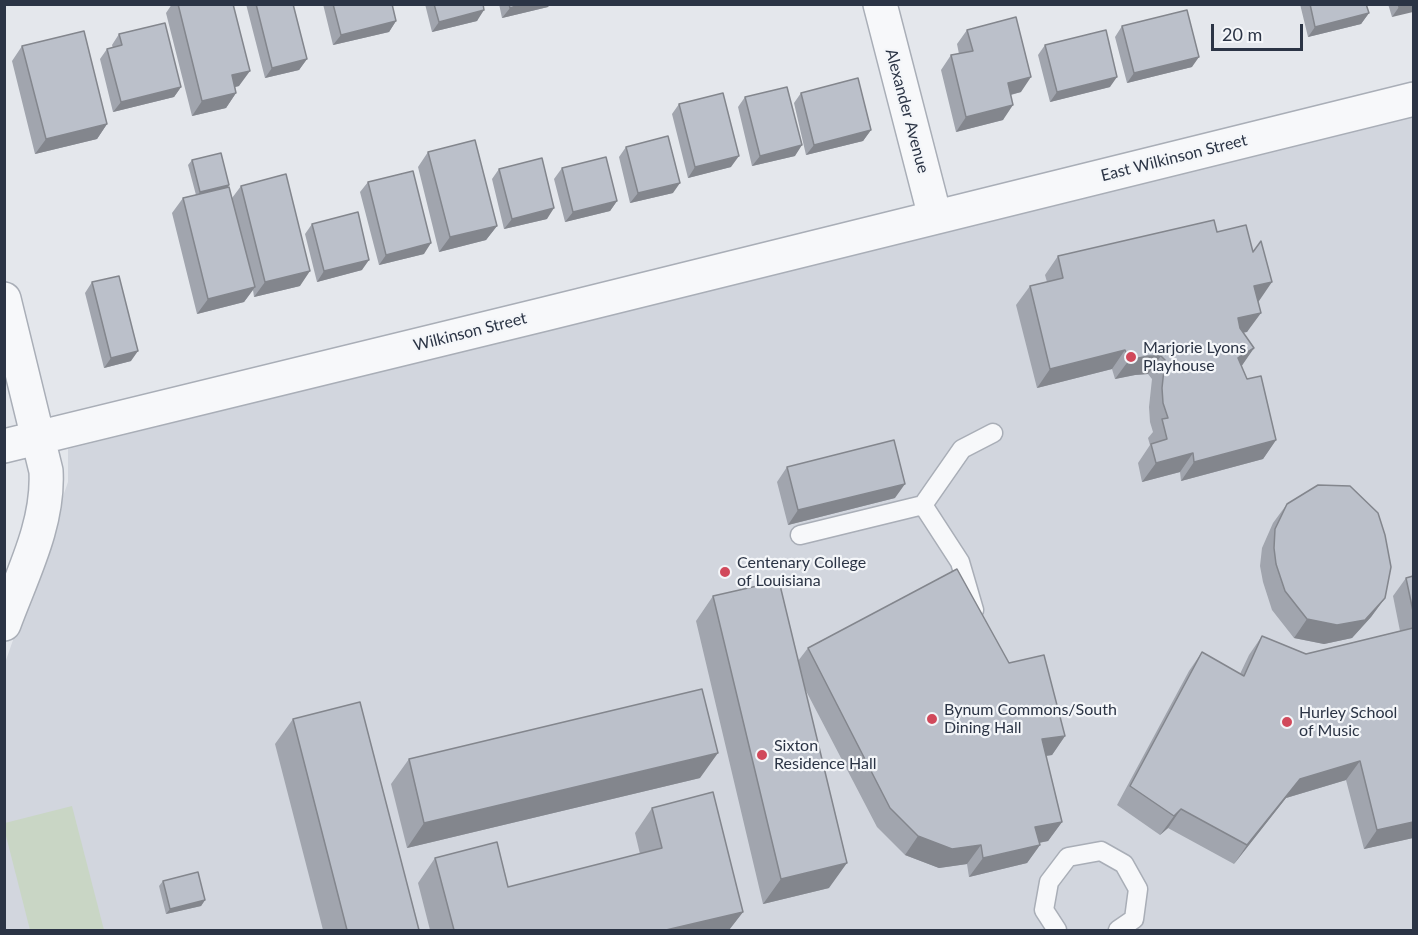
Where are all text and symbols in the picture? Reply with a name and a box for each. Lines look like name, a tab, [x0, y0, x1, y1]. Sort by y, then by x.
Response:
scale bar	[1214, 12, 1306, 50]
text: 20 m	[1222, 23, 1262, 45]
street label: Alexander Avenue	[881, 47, 933, 175]
street label: East Wilkinson Street	[1099, 131, 1249, 185]
street label: Wilkinson Street	[411, 309, 529, 355]
place label: Marjorie Lyons Playhouse	[1143, 338, 1246, 376]
marker: Marjorie Lyons Playhouse	[1124, 350, 1138, 364]
place label: Centenary College of Louisiana	[737, 553, 866, 591]
marker: Centenary College of Louisiana	[718, 565, 732, 579]
place label: Bynum Commons/South Dining Hall	[944, 700, 1117, 738]
place label: Hurley School of Music	[1299, 703, 1397, 741]
marker: Bynum Commons/South Dining Hall	[925, 712, 939, 726]
marker: Hurley School of Music	[1280, 715, 1294, 729]
place label: Sixton Residence Hall	[774, 736, 877, 774]
marker: Sixton Residence Hall	[755, 748, 769, 762]

